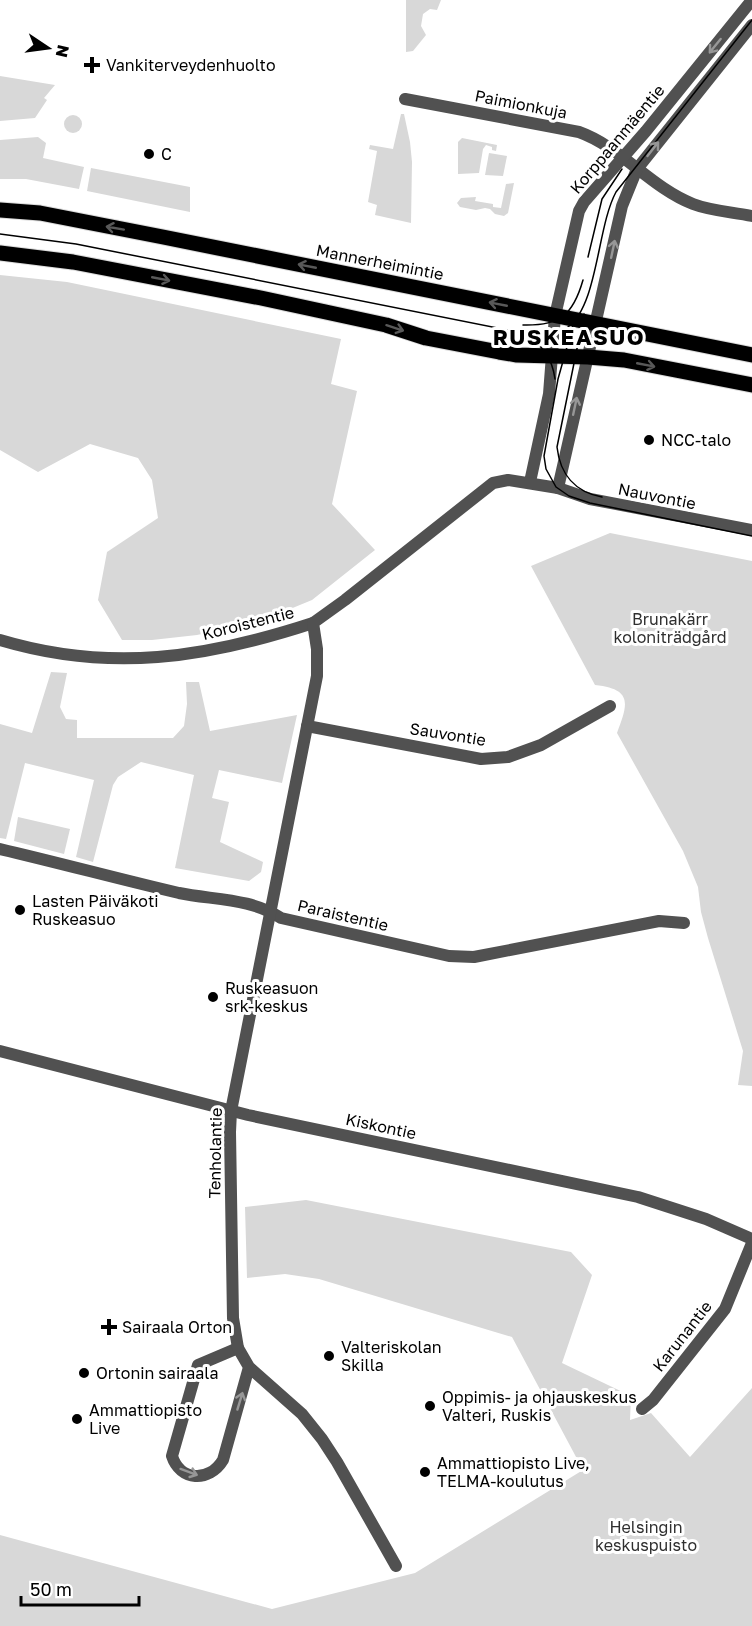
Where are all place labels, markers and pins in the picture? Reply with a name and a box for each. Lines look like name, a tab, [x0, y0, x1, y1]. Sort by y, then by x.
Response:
place label: Vankiterveydenhuolto	[106, 55, 276, 75]
marker: Vankiterveydenhuolto	[83, 56, 101, 74]
place label: C	[161, 144, 172, 164]
marker: C	[142, 147, 156, 161]
place label: NCC-talo	[661, 430, 731, 450]
marker: NCC-talo	[642, 433, 656, 447]
place label: Lasten Päiväkoti Ruskeasuo	[32, 891, 159, 929]
marker: Lasten Päiväkoti Ruskeasuo	[13, 903, 27, 917]
place label: Ruskeasuon srk-keskus	[225, 978, 318, 1016]
marker: Ruskeasuon srk-keskus	[206, 990, 220, 1004]
place label: Sairaala Orton	[122, 1317, 232, 1337]
marker: Sairaala Orton	[100, 1318, 118, 1336]
place label: Valteriskolan Skilla	[341, 1337, 442, 1375]
marker: Valteriskolan Skilla	[322, 1349, 336, 1363]
place label: Ortonin sairaala	[96, 1363, 219, 1383]
marker: Ortonin sairaala	[77, 1366, 91, 1380]
place label: Oppimis- ja ohjauskeskus Valteri, Ruskis	[442, 1387, 637, 1425]
marker: Oppimis- ja ohjauskeskus Valteri, Ruskis	[423, 1399, 437, 1413]
place label: Ammattiopisto Live	[89, 1400, 202, 1438]
marker: Ammattiopisto Live	[70, 1412, 84, 1426]
place label: Ammattiopisto Live, TELMA-koulutus	[437, 1453, 590, 1491]
marker: Ammattiopisto Live, TELMA-koulutus	[418, 1465, 432, 1479]

